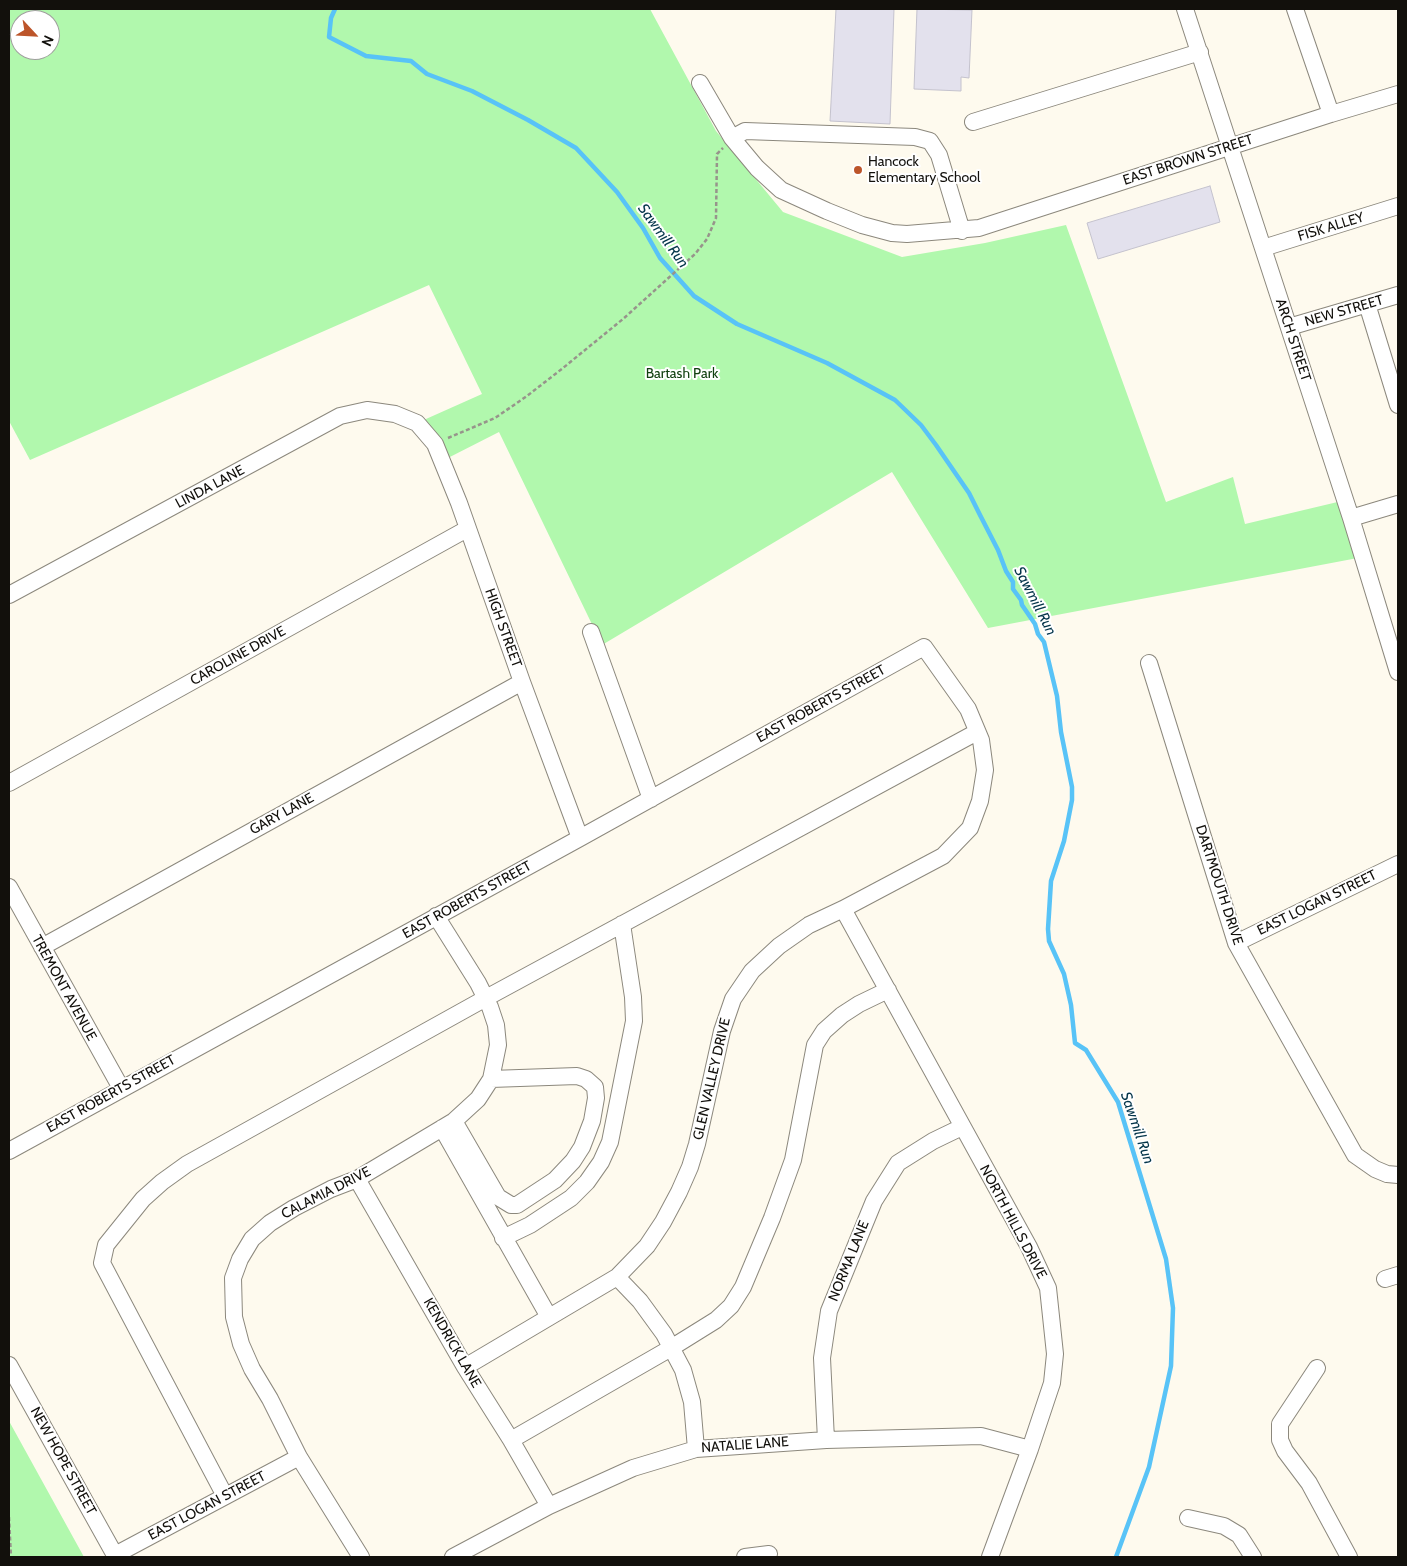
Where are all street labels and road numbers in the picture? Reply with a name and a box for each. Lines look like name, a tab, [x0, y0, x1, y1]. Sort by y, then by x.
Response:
street label: EAST BROWN STREET	[1121, 131, 1255, 189]
street label: FISK ALLEY	[1296, 209, 1366, 245]
street label: NEW STREET	[1303, 292, 1385, 330]
street label: ARCH STREET	[1272, 297, 1314, 383]
street label: LINDA LANE	[173, 462, 247, 512]
street label: HIGH STREET	[481, 586, 525, 670]
street label: CAROLINE DRIVE	[187, 623, 289, 689]
street label: EAST ROBERTS STREET	[754, 662, 888, 746]
street label: GARY LANE	[247, 790, 317, 838]
street label: DARTMOUTH DRIVE	[1192, 823, 1246, 947]
street label: EAST ROBERTS STREET	[400, 858, 534, 942]
street label: EAST LOGAN STREET	[1255, 867, 1379, 939]
street label: TREMONT AVENUE	[28, 932, 100, 1044]
street label: GLEN VALLEY DRIVE	[690, 1016, 734, 1142]
street label: EAST ROBERTS STREET	[44, 1052, 178, 1136]
street label: NORTH HILLS DRIVE	[976, 1162, 1050, 1282]
street label: CALAMIA DRIVE	[279, 1163, 373, 1223]
street label: NORMA LANE	[825, 1218, 873, 1304]
street label: KENDRICK LANE	[420, 1295, 484, 1391]
street label: NEW HOPE STREET	[26, 1404, 100, 1518]
street label: NATALIE LANE	[701, 1434, 789, 1456]
street label: EAST LOGAN STREET	[145, 1468, 269, 1544]

